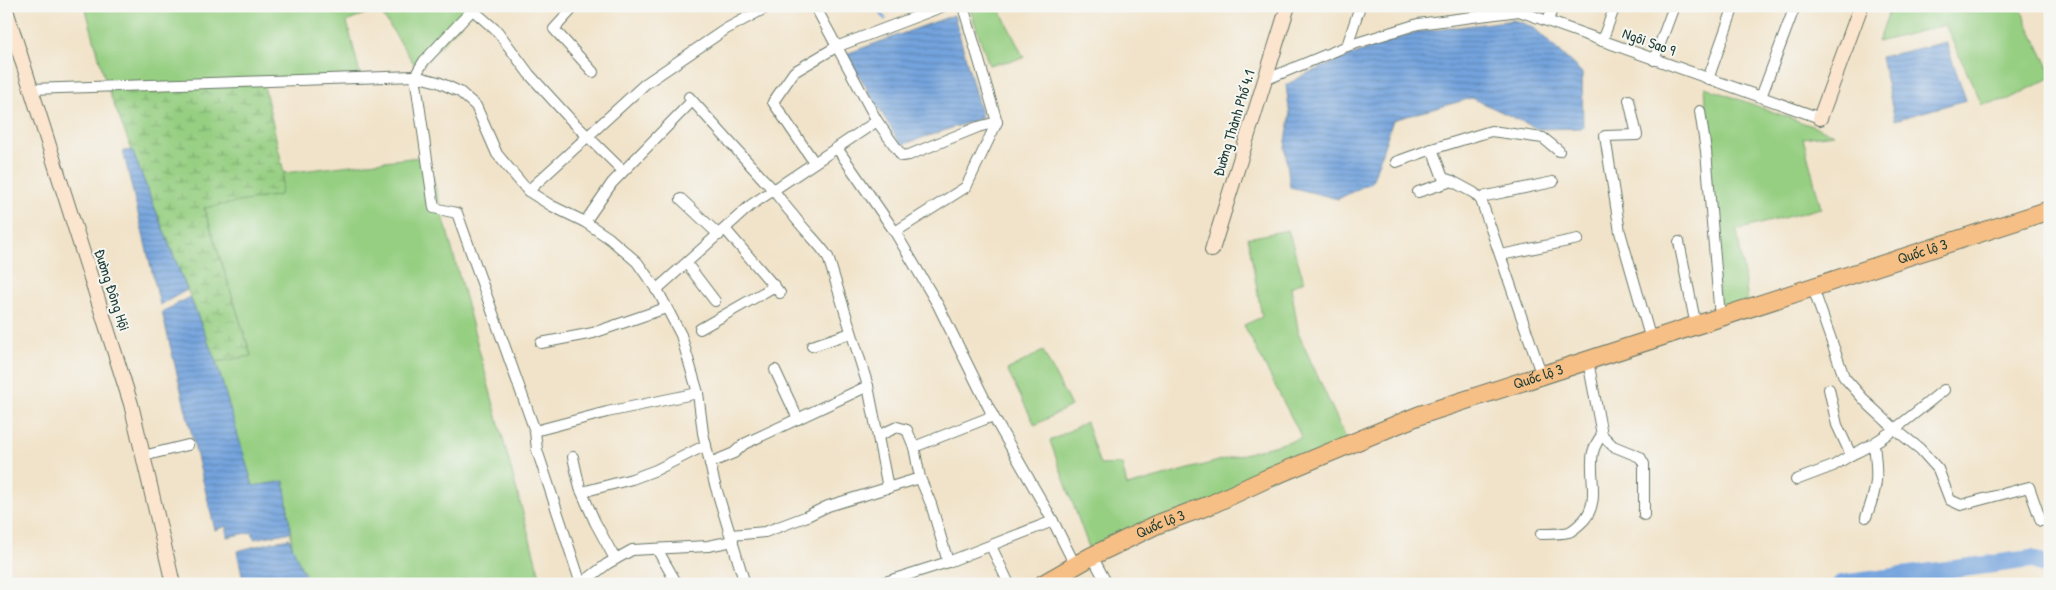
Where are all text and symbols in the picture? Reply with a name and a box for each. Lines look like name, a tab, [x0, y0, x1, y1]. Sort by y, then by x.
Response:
street label: Ngôi Sao 9	[1620, 22, 1679, 61]
street label: Đường Thành Phố 4.1	[1207, 67, 1260, 179]
street label: Quốc lộ 3	[1895, 233, 1950, 269]
street label: Đường Đông Hội	[89, 246, 136, 333]
street label: Quốc lộ 3	[1510, 358, 1566, 394]
street label: Quốc lộ 3	[1132, 504, 1188, 543]

